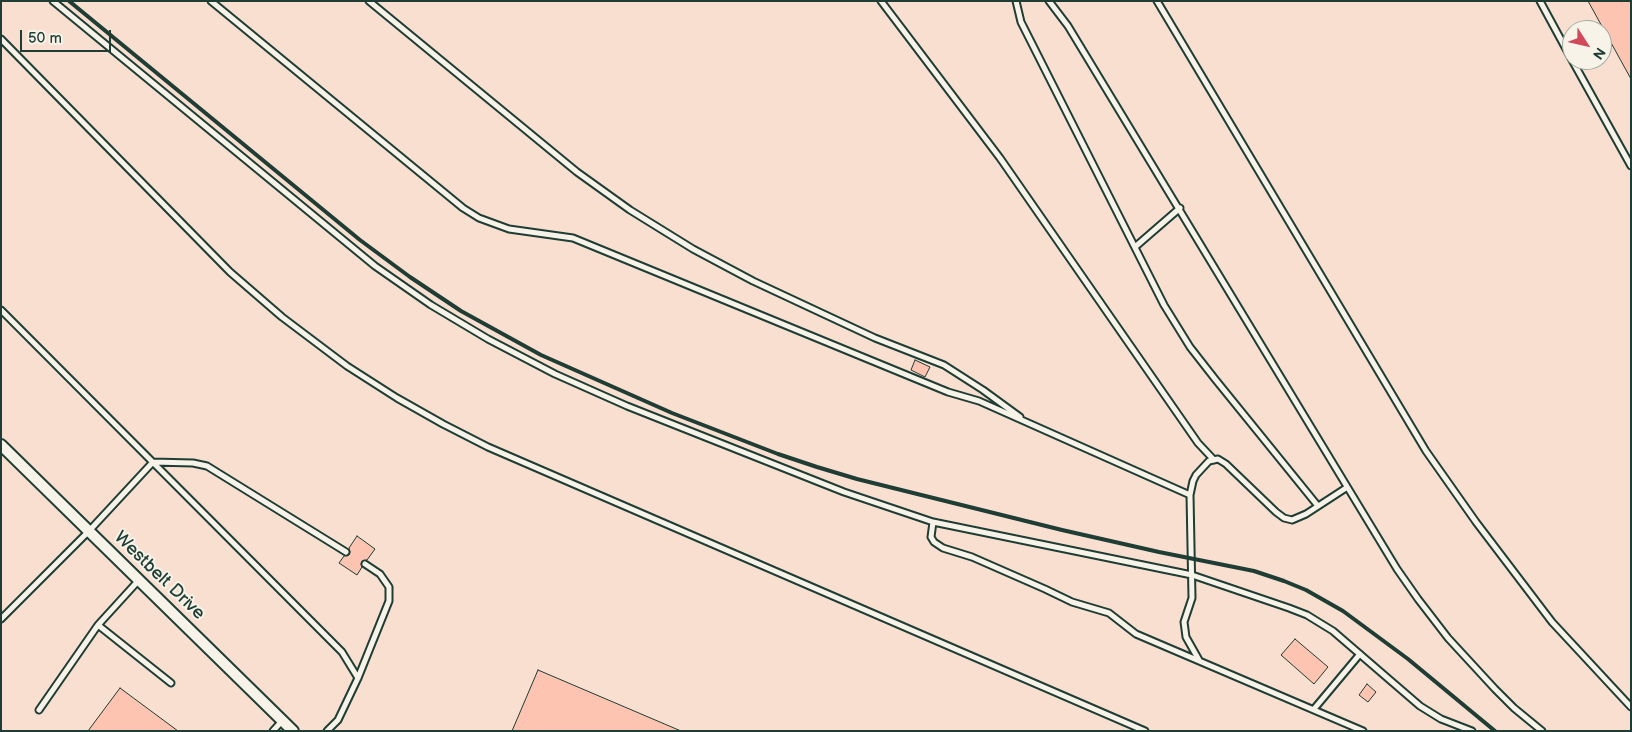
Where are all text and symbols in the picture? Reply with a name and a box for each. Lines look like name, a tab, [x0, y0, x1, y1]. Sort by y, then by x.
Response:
scale bar	[22, 20, 114, 52]
north arrow	[1562, 20, 1612, 70]
text: 50 m	[28, 29, 62, 48]
text: N	[1589, 44, 1609, 62]
street label: Westbelt Drive	[109, 527, 209, 625]

